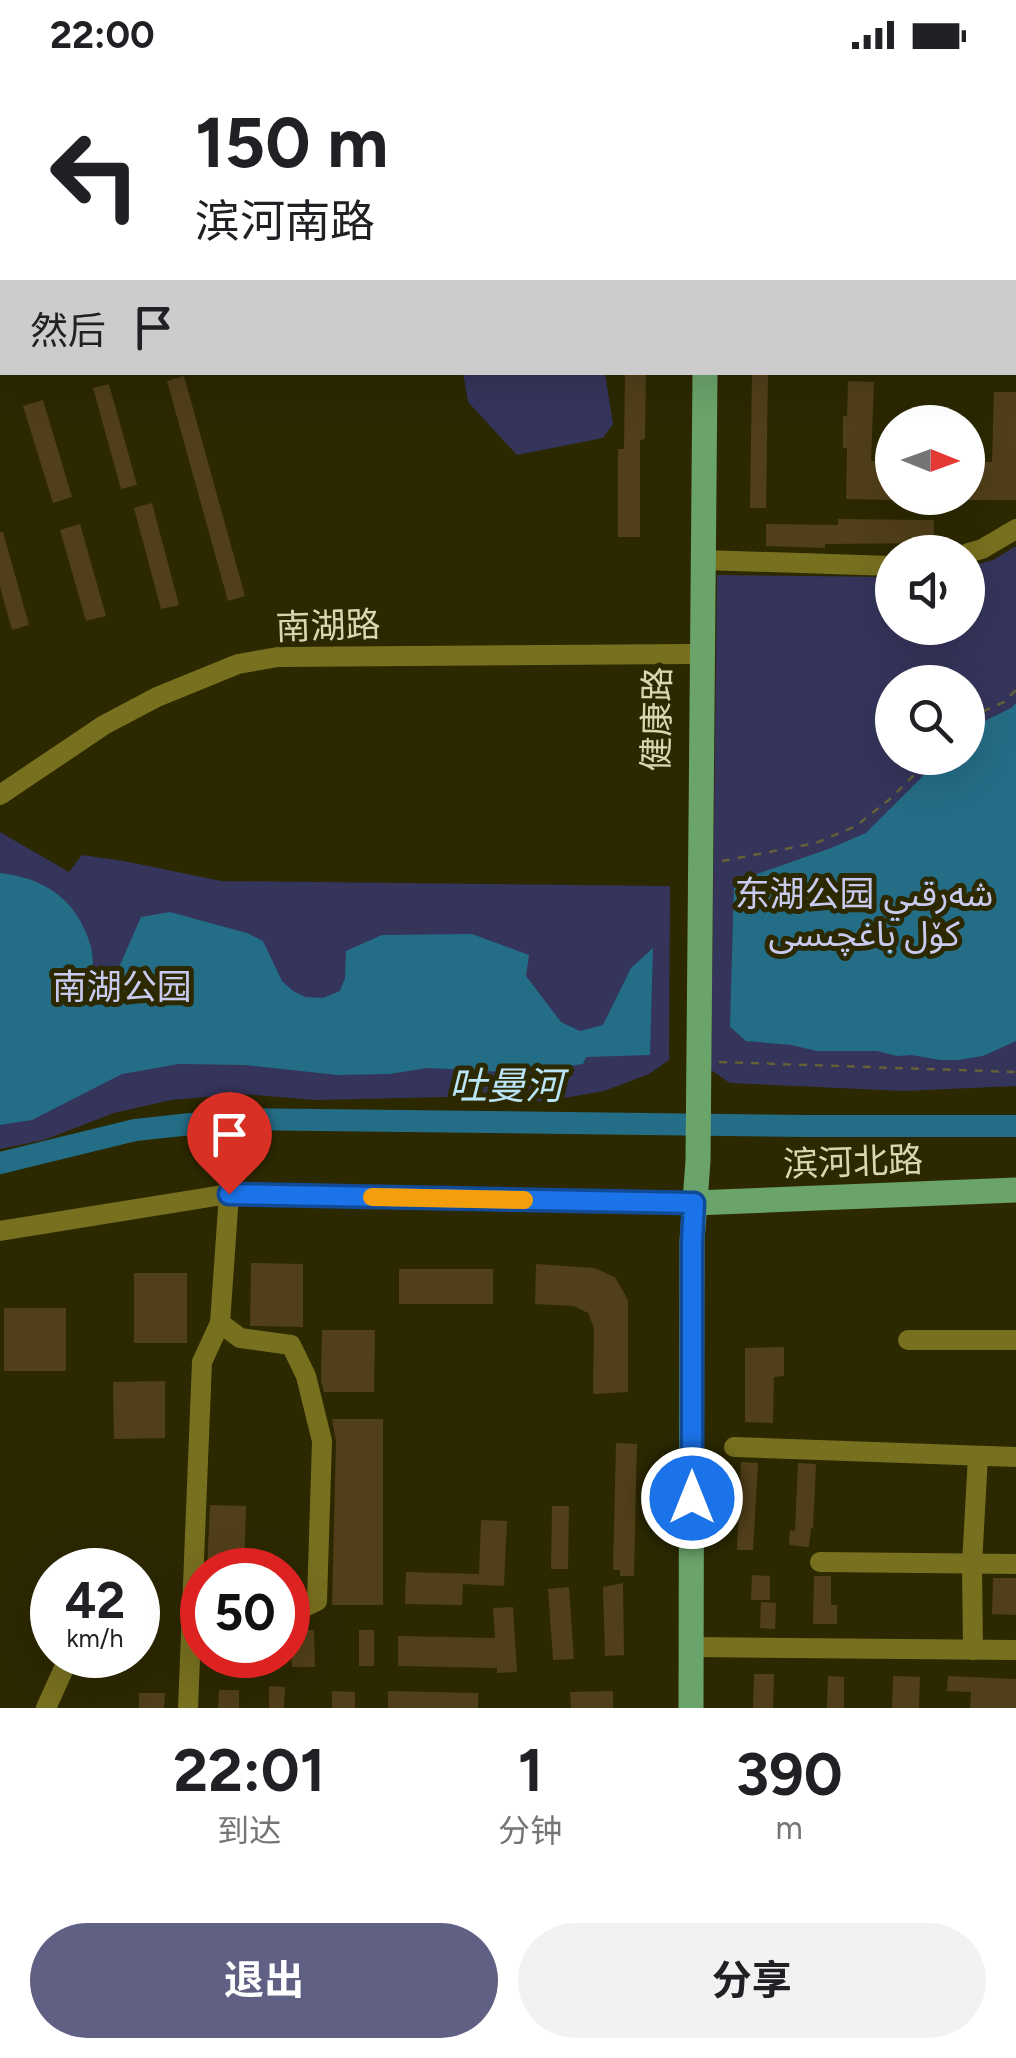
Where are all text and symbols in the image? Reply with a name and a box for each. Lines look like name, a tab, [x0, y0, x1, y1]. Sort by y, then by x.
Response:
text: 22:00	[50, 12, 155, 58]
text: 150 m	[195, 100, 388, 185]
icon: left	[30, 110, 160, 240]
text: 滨河南路	[195, 194, 375, 248]
icon: arrive	[126, 300, 181, 355]
text: 然后	[30, 308, 106, 354]
north arrow	[875, 405, 985, 515]
map controls	[875, 405, 985, 775]
button: sound	[875, 535, 985, 645]
street label: 南湖路	[275, 603, 381, 649]
button: search	[875, 665, 985, 775]
street label: 健康路	[635, 666, 679, 772]
park label: 东湖公园 شەرقىي كۆل باغچىسى	[735, 873, 993, 956]
park label: 南湖公园	[52, 966, 192, 1008]
water label: 吐曼河	[449, 1063, 570, 1109]
pin	[187, 1092, 272, 1195]
icon: arrive	[202, 1107, 257, 1162]
street label: 滨河北路	[782, 1139, 924, 1185]
position arrow	[640, 1446, 744, 1550]
speed limit sign: 50	[180, 1548, 310, 1678]
text: 42	[65, 1570, 125, 1631]
text: km/h	[66, 1623, 124, 1653]
text: 22:01	[173, 1734, 325, 1806]
text: 1	[518, 1734, 543, 1806]
text: 390	[736, 1738, 843, 1810]
text: m	[776, 1809, 803, 1847]
text: 到达	[217, 1812, 281, 1850]
text: 分钟	[498, 1812, 562, 1850]
button: 退出	[30, 1923, 498, 2038]
button: 分享	[518, 1923, 986, 2038]

